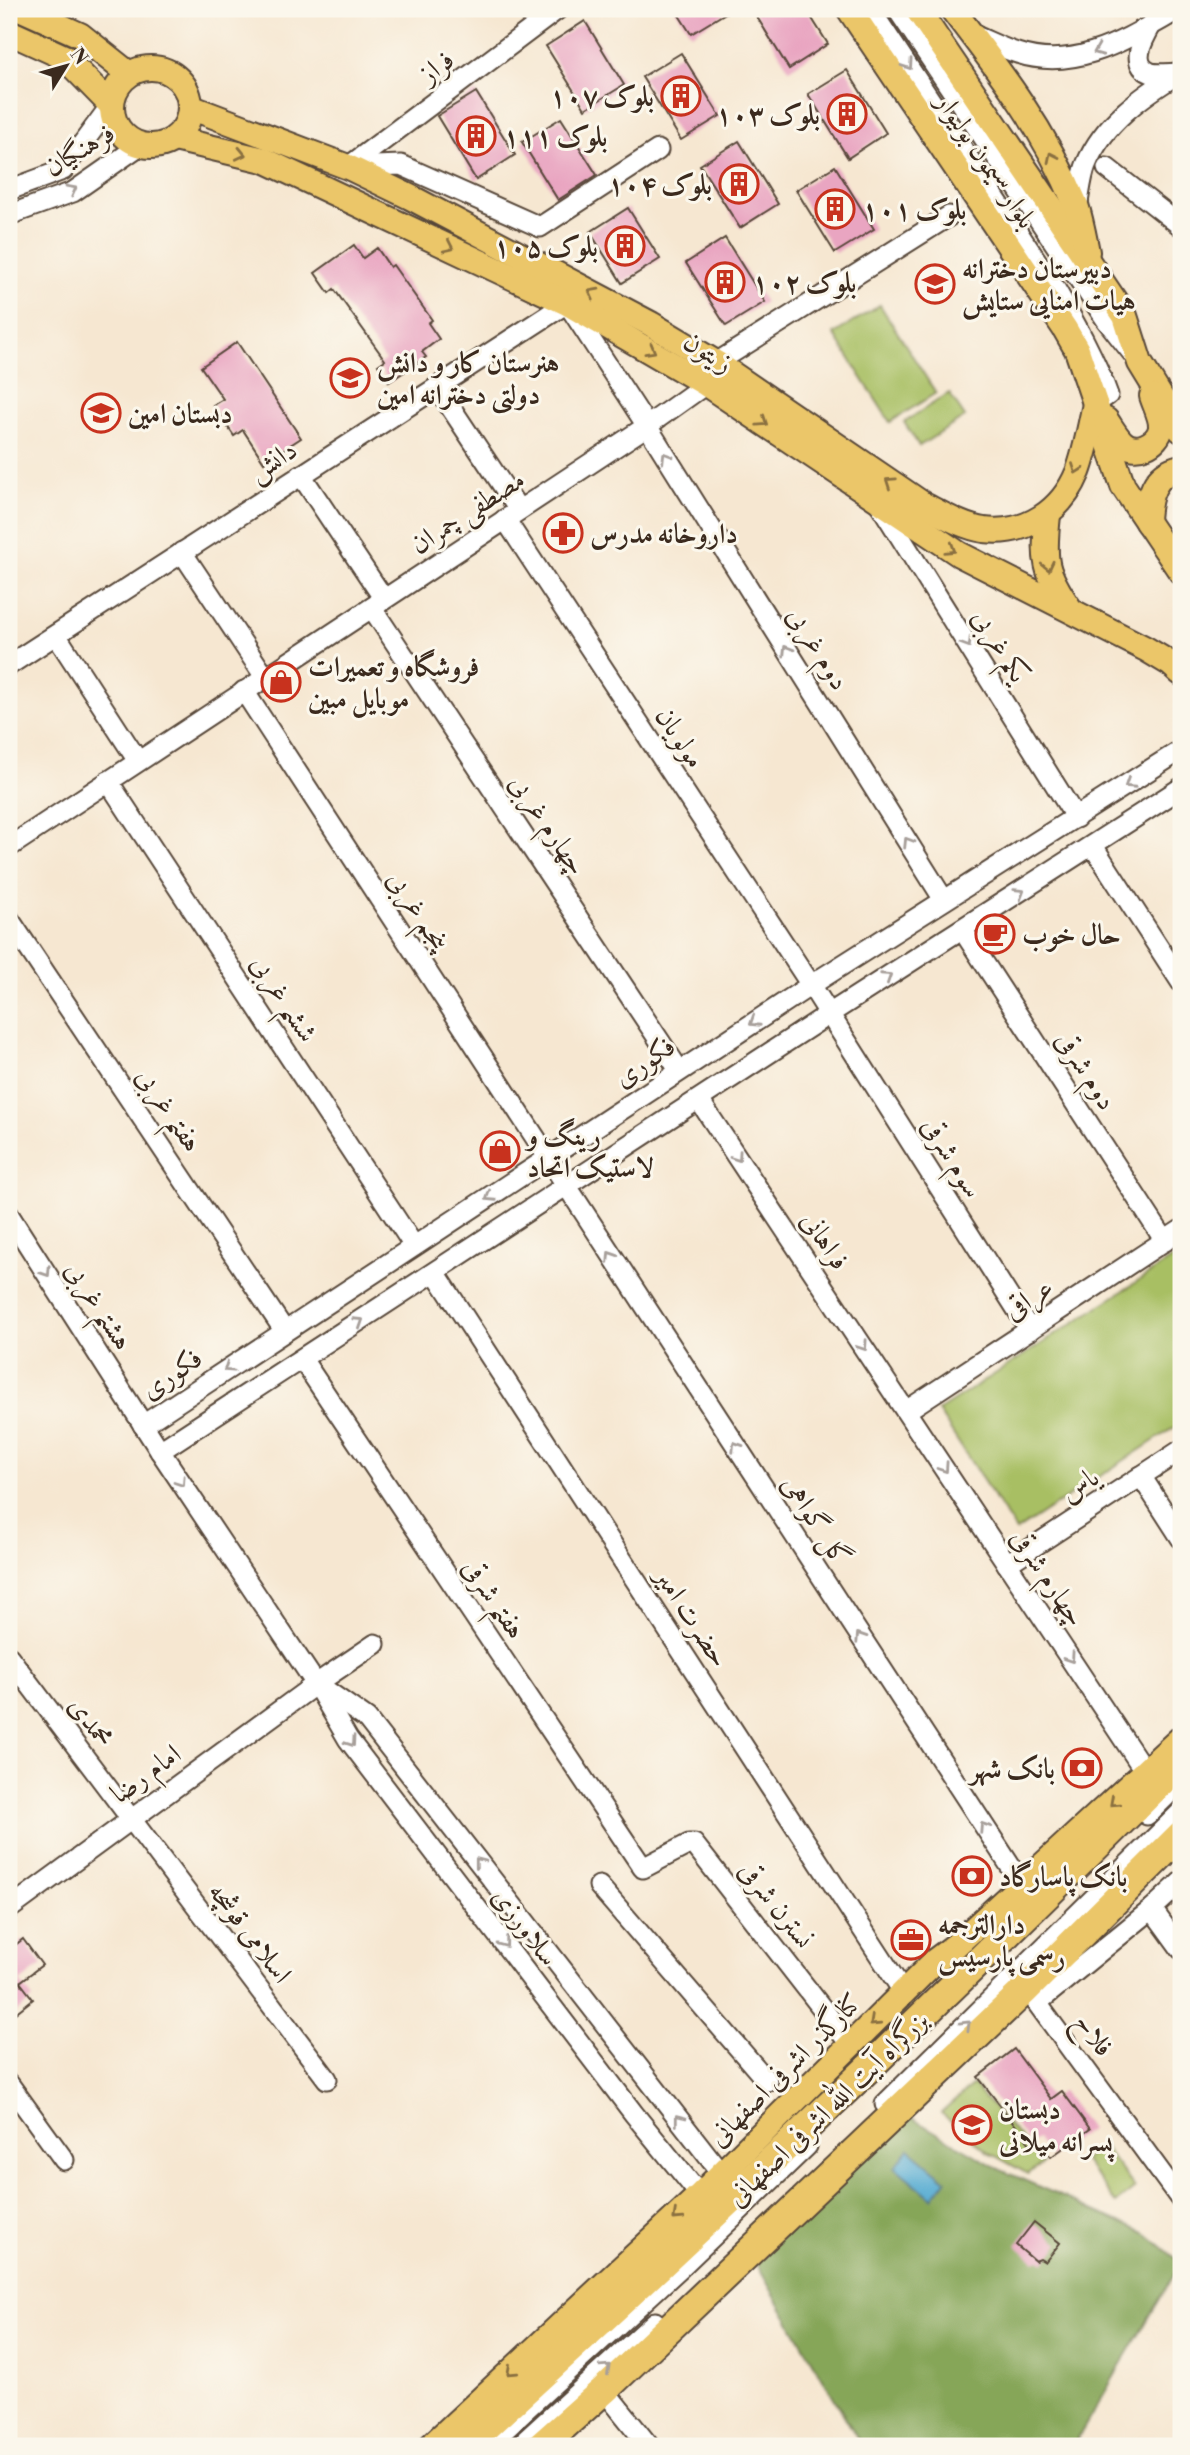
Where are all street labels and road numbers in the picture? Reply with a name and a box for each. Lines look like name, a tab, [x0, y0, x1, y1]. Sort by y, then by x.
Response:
street label: فراز	[410, 43, 461, 94]
street label: بلوار سیمون بولیوار	[926, 84, 1044, 235]
street label: فرهنگیان	[38, 116, 121, 185]
street label: زیتون	[677, 324, 740, 381]
street label: دانش	[242, 432, 304, 490]
street label: مصطفی چمران	[404, 462, 533, 564]
street label: دوم غربی	[773, 601, 857, 700]
street label: یکم غربی	[957, 603, 1037, 695]
street label: مولویان	[647, 700, 712, 775]
street label: چهارم غربی	[496, 767, 594, 886]
street label: پنجم غربی	[372, 864, 458, 964]
street label: ششم غربی	[235, 948, 325, 1054]
street label: دوم شرقی	[1042, 1025, 1124, 1120]
street label: فکوری	[607, 1029, 682, 1095]
street label: هفتم غربی	[120, 1061, 210, 1164]
street label: سوم شرقی	[908, 1111, 990, 1208]
street label: فراهانی	[792, 1205, 857, 1277]
street label: هشتم غربی	[49, 1255, 141, 1362]
street label: عراقی	[997, 1270, 1061, 1329]
street label: فکوری	[134, 1341, 209, 1407]
street label: یاس	[1054, 1459, 1107, 1511]
street label: گل گواهی	[772, 1468, 858, 1574]
street label: چهارم شرقی	[997, 1522, 1093, 1637]
street label: هفتم شرقی	[447, 1552, 533, 1651]
street label: حضرت امیر	[645, 1559, 737, 1674]
street label: محمدی	[60, 1689, 121, 1754]
street label: امام رضا	[104, 1737, 192, 1816]
street label: نسترن شرقی	[731, 1854, 821, 1956]
street label: اسلامی قوشچه	[200, 1875, 299, 1991]
street label: سلاورزی	[484, 1880, 566, 1973]
street label: کنارگذر اشرفی اصفهانی	[699, 1984, 869, 2154]
street label: بزرگراه آیت الله اشرفی اصفهانی	[716, 2000, 936, 2214]
street label: فلاح	[1060, 2006, 1122, 2068]

